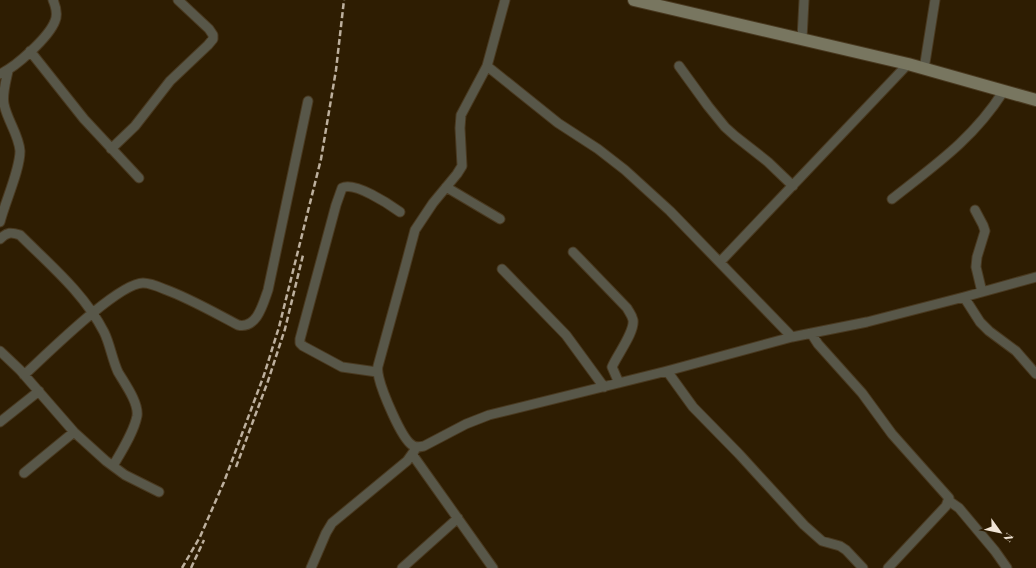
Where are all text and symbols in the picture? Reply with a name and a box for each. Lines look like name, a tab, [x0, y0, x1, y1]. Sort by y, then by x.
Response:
north arrow	[980, 512, 1020, 552]
text: N	[1000, 530, 1017, 545]

